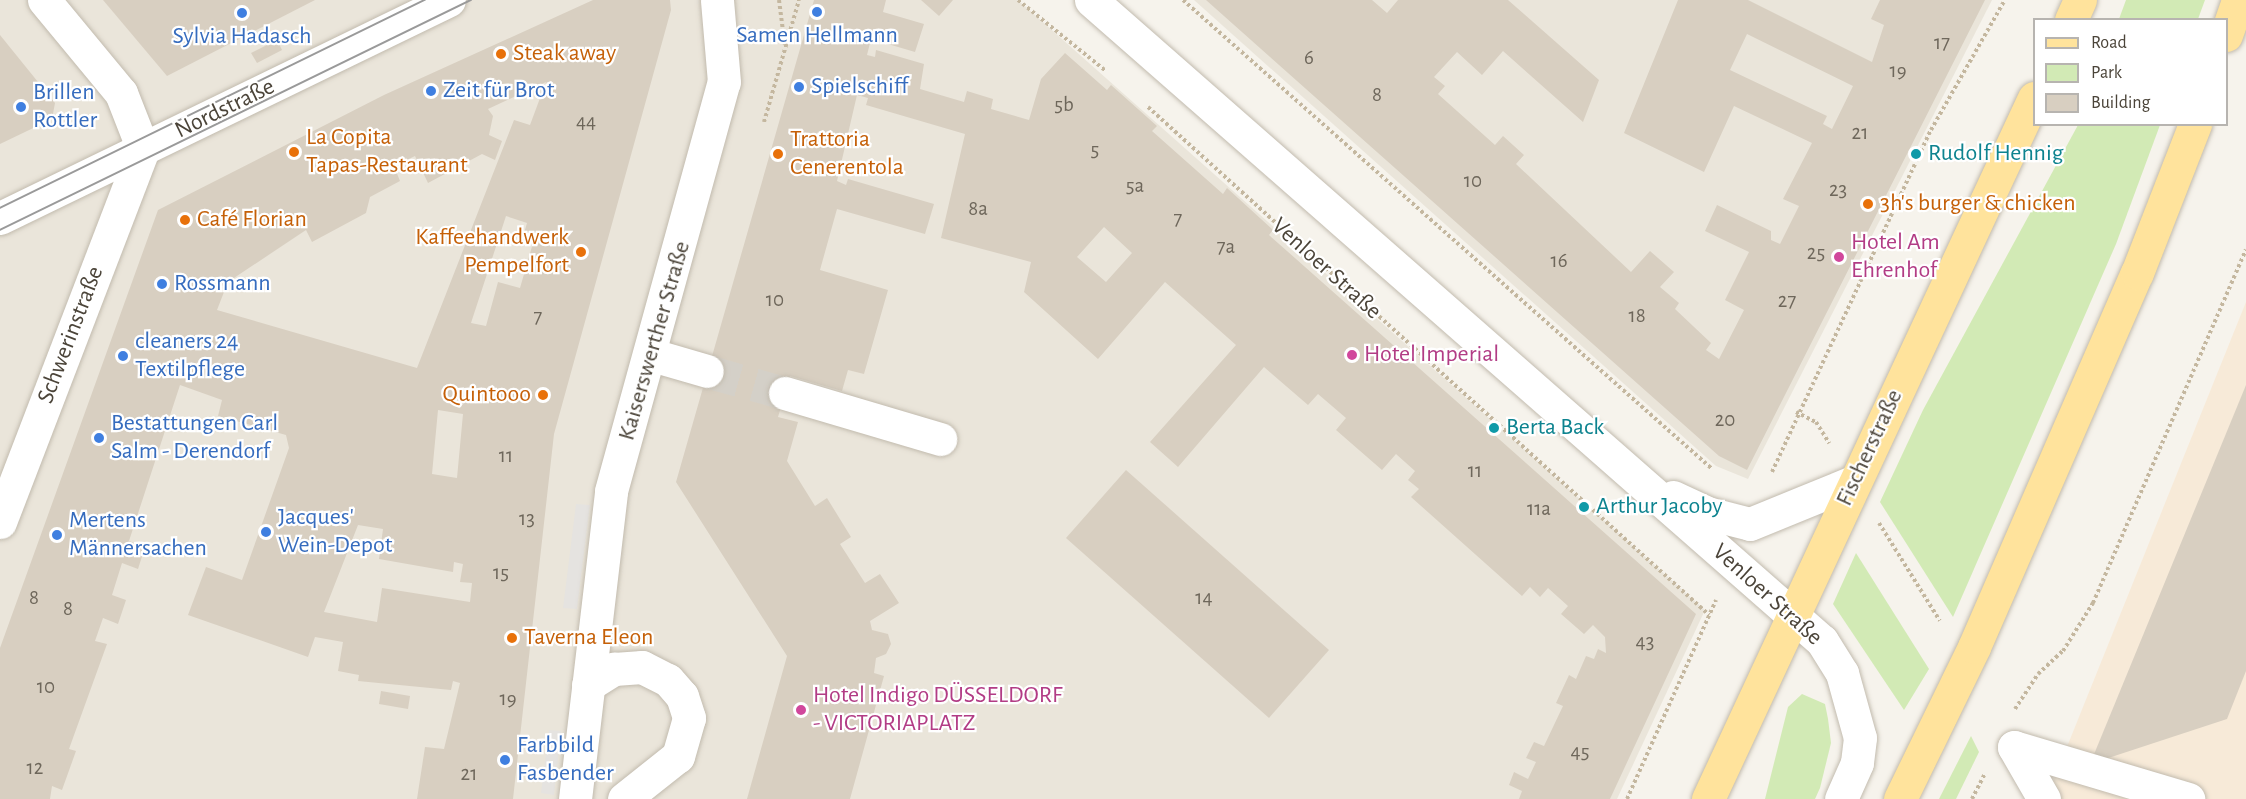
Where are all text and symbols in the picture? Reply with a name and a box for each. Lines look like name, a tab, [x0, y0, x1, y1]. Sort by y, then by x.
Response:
marker: Samen Hellmann	[810, 5, 824, 19]
marker: Sylvia Hadasch	[235, 6, 249, 20]
legend	[2033, 18, 2228, 126]
place label: Samen Hellmann	[736, 22, 898, 50]
place label: Sylvia Hadasch	[172, 23, 312, 51]
house number: 17	[1934, 30, 1950, 56]
text: Road	[2091, 34, 2127, 52]
place label: Steak away	[513, 40, 616, 68]
house number: 6	[1304, 45, 1314, 71]
marker: Steak away	[494, 47, 508, 61]
house number: 19	[1889, 58, 1907, 84]
text: Park	[2091, 64, 2122, 82]
street label: Nordstraße	[171, 73, 279, 145]
place label: Spielschiff	[811, 73, 908, 101]
place label: Zeit für Brot	[443, 77, 554, 105]
place label: Brillen Rottler	[33, 79, 97, 135]
marker: Spielschiff	[792, 80, 806, 94]
house number: 8	[1372, 82, 1382, 108]
marker: Zeit für Brot	[424, 84, 438, 98]
house number: 5b	[1054, 92, 1074, 118]
text: Building	[2091, 94, 2150, 112]
marker: Brillen Rottler	[14, 100, 28, 114]
house number: 44	[576, 109, 596, 135]
house number: 21	[1852, 120, 1868, 146]
place label: La Copita Tapas-Restaurant	[306, 124, 468, 180]
place label: Trattoria Cenerentola	[790, 126, 904, 182]
house number: 5	[1091, 137, 1099, 163]
place label: Rudolf Hennig	[1928, 140, 2063, 168]
marker: La Copita Tapas-Restaurant	[287, 145, 301, 159]
marker: Trattoria Cenerentola	[771, 147, 785, 161]
marker: Rudolf Hennig	[1909, 147, 1923, 161]
house number: 10	[1464, 168, 1482, 194]
house number: 5a	[1126, 173, 1144, 199]
house number: 23	[1829, 177, 1847, 203]
place label: 3h's burger & chicken	[1880, 190, 2076, 218]
house number: 8a	[968, 196, 988, 222]
marker: 3h's burger & chicken	[1861, 197, 1875, 211]
place label: Café Florian	[197, 206, 307, 234]
house number: 7	[1174, 206, 1182, 232]
street label: Venloer Straße	[1265, 212, 1387, 326]
marker: Café Florian	[178, 213, 192, 227]
place label: Kaffeehandwerk Pempelfort	[415, 224, 569, 280]
place label: Hotel Am Ehrenhof	[1851, 229, 1940, 285]
house number: 7a	[1217, 234, 1235, 260]
street label: Kaiserswerther Straße	[613, 238, 697, 444]
house number: 25	[1807, 240, 1825, 266]
marker: Kaffeehandwerk Pempelfort	[574, 245, 588, 259]
house number: 16	[1550, 248, 1568, 274]
marker: Hotel Am Ehrenhof	[1832, 250, 1846, 264]
street label: Schwerinstraße	[32, 262, 110, 408]
place label: Rossmann	[174, 270, 271, 298]
marker: Rossmann	[155, 277, 169, 291]
house number: 10	[766, 287, 784, 313]
house number: 27	[1778, 288, 1796, 314]
house number: 18	[1628, 303, 1646, 329]
house number: 7	[534, 304, 542, 330]
place label: cleaners 24 Textilpflege	[135, 328, 245, 384]
place label: Hotel Imperial	[1364, 341, 1499, 369]
marker: Hotel Imperial	[1345, 348, 1359, 362]
marker: cleaners 24 Textilpflege	[116, 349, 130, 363]
place label: Quintooo	[443, 381, 531, 409]
street label: Fischerstraße	[1831, 385, 1909, 511]
marker: Quintooo	[536, 388, 550, 402]
house number: 20	[1715, 407, 1735, 433]
place label: Bestattungen Carl Salm - Derendorf	[111, 410, 278, 466]
place label: Berta Back	[1506, 414, 1604, 442]
marker: Berta Back	[1487, 421, 1501, 435]
marker: Bestattungen Carl Salm - Derendorf	[92, 431, 106, 445]
house number: 11	[499, 443, 513, 469]
house number: 11	[1468, 458, 1482, 484]
place label: Arthur Jacoby	[1596, 493, 1723, 521]
house number: 11a	[1527, 496, 1551, 522]
marker: Arthur Jacoby	[1577, 500, 1591, 514]
place label: Jacques' Wein-Depot	[278, 504, 393, 560]
house number: 13	[519, 506, 535, 532]
place label: Mertens Männersachen	[69, 507, 207, 563]
marker: Jacques' Wein-Depot	[259, 525, 273, 539]
marker: Mertens Männersachen	[50, 528, 64, 542]
street label: Venloer Straße	[1706, 538, 1828, 652]
house number: 15	[493, 560, 509, 586]
house number: 8	[29, 585, 39, 611]
house number: 14	[1195, 585, 1213, 611]
house number: 8	[63, 596, 73, 622]
place label: Taverna Eleon	[524, 624, 653, 652]
house number: 43	[1636, 629, 1654, 655]
marker: Taverna Eleon	[505, 631, 519, 645]
house number: 10	[37, 674, 55, 700]
place label: Hotel Indigo DÜSSELDORF - VICTORIAPLATZ	[813, 682, 1062, 738]
house number: 19	[499, 686, 517, 712]
marker: Hotel Indigo DÜSSELDORF - VICTORIAPLATZ	[794, 703, 808, 717]
place label: Farbbild Fasbender	[517, 732, 614, 788]
house number: 45	[1571, 739, 1589, 765]
marker: Farbbild Fasbender	[498, 753, 512, 767]
house number: 12	[27, 755, 43, 781]
house number: 21	[461, 761, 477, 787]

